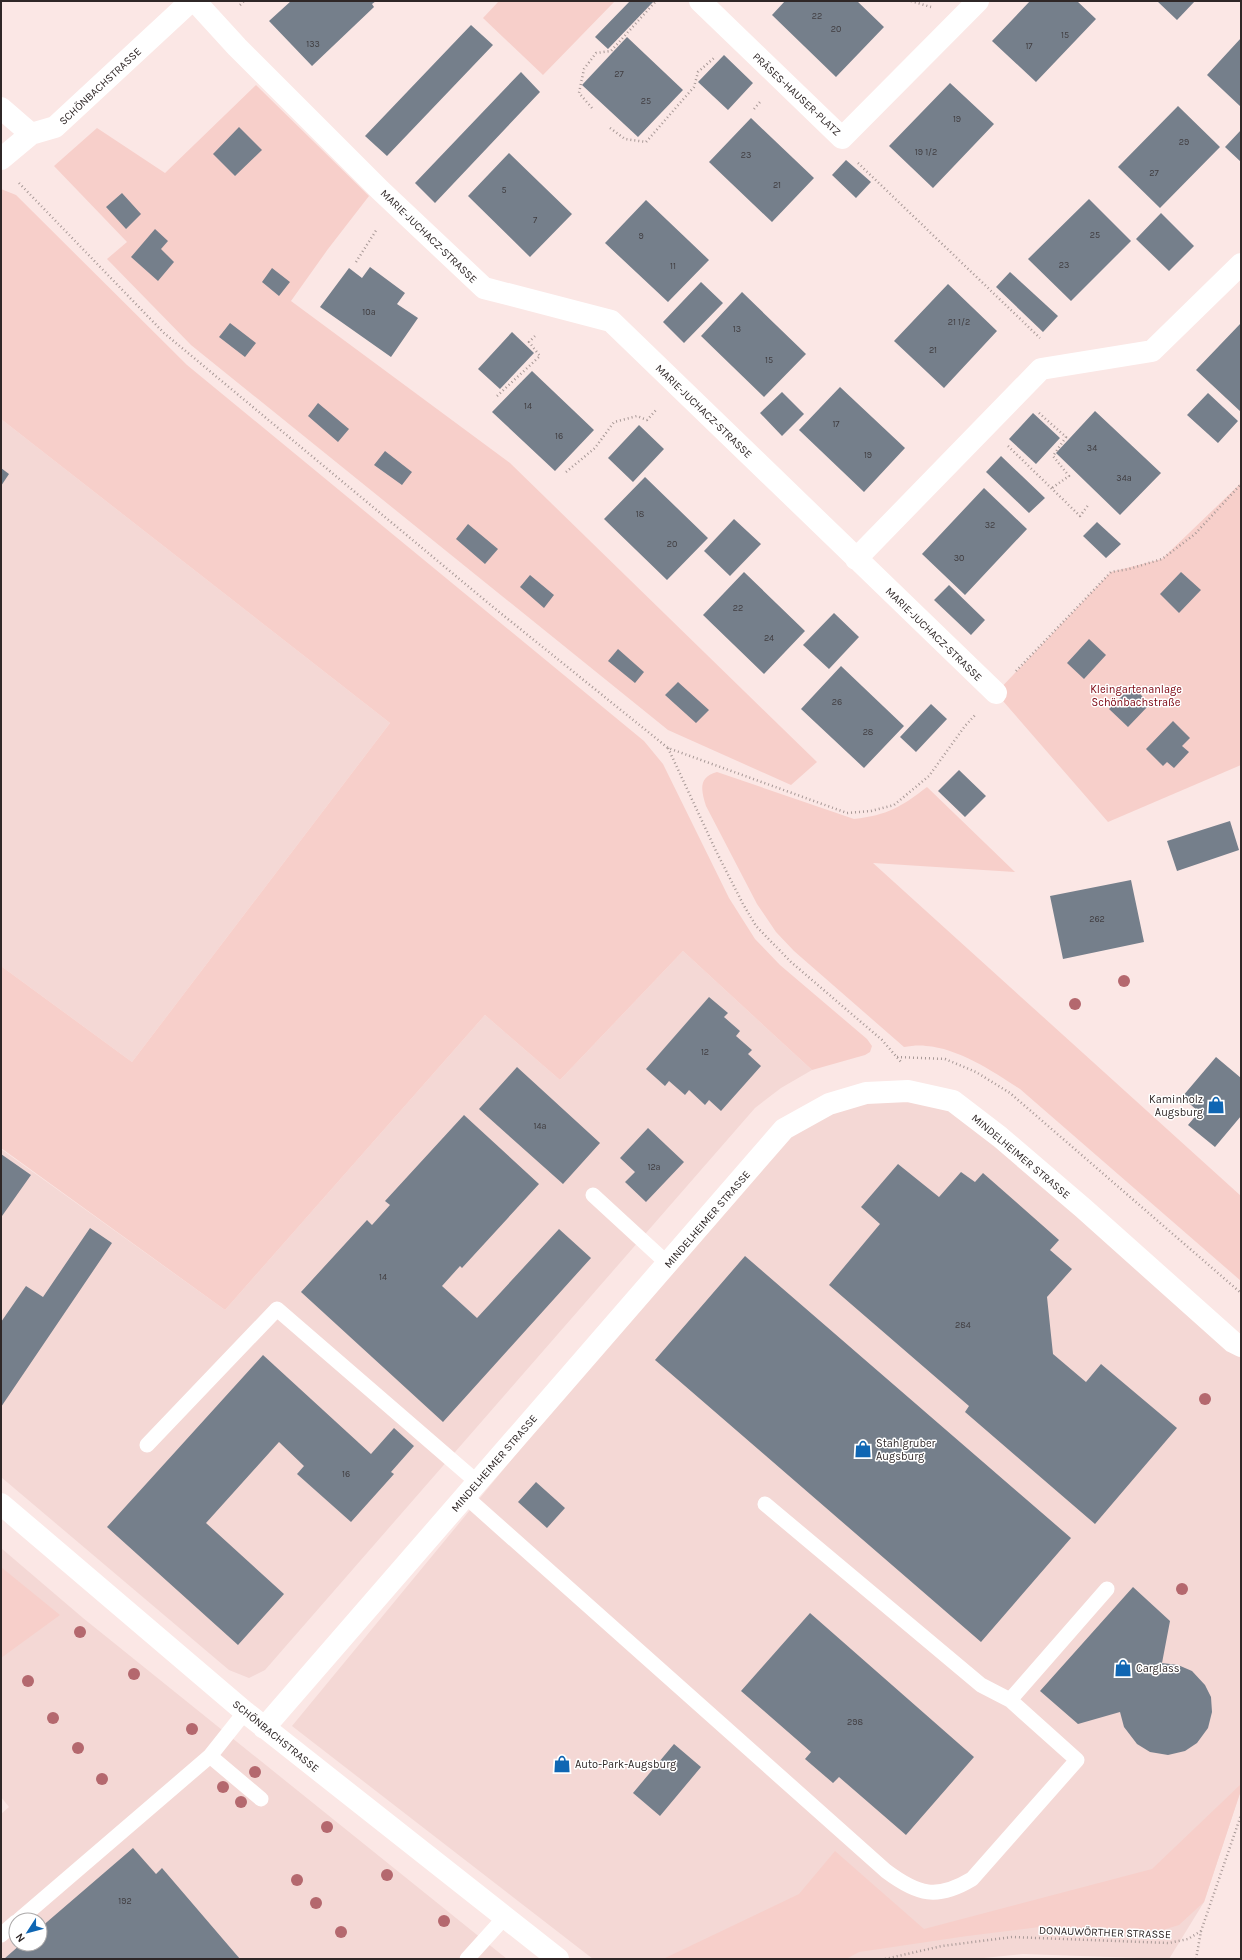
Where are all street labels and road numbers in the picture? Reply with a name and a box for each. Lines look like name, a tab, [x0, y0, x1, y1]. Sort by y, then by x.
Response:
street label: SCHÖNBACHSTRASSE	[56, 44, 144, 128]
street label: PRÄSES-HAUSER-PLATZ	[750, 49, 844, 139]
street label: MARIE-JUCHACZ-STRASSE	[378, 187, 480, 286]
street label: MARIE-JUCHACZ-STRASSE	[653, 362, 755, 461]
street label: MARIE-JUCHACZ-STRASSE	[883, 585, 985, 684]
street label: MINDELHEIMER STRASSE	[969, 1111, 1073, 1201]
street label: MINDELHEIMER STRASSE	[662, 1168, 753, 1271]
street label: MINDELHEIMER STRASSE	[449, 1412, 540, 1515]
street label: SCHÖNBACHSTRASSE	[230, 1697, 322, 1775]
street label: DONAUWÖRTHER STRASSE	[1039, 1923, 1171, 1941]

